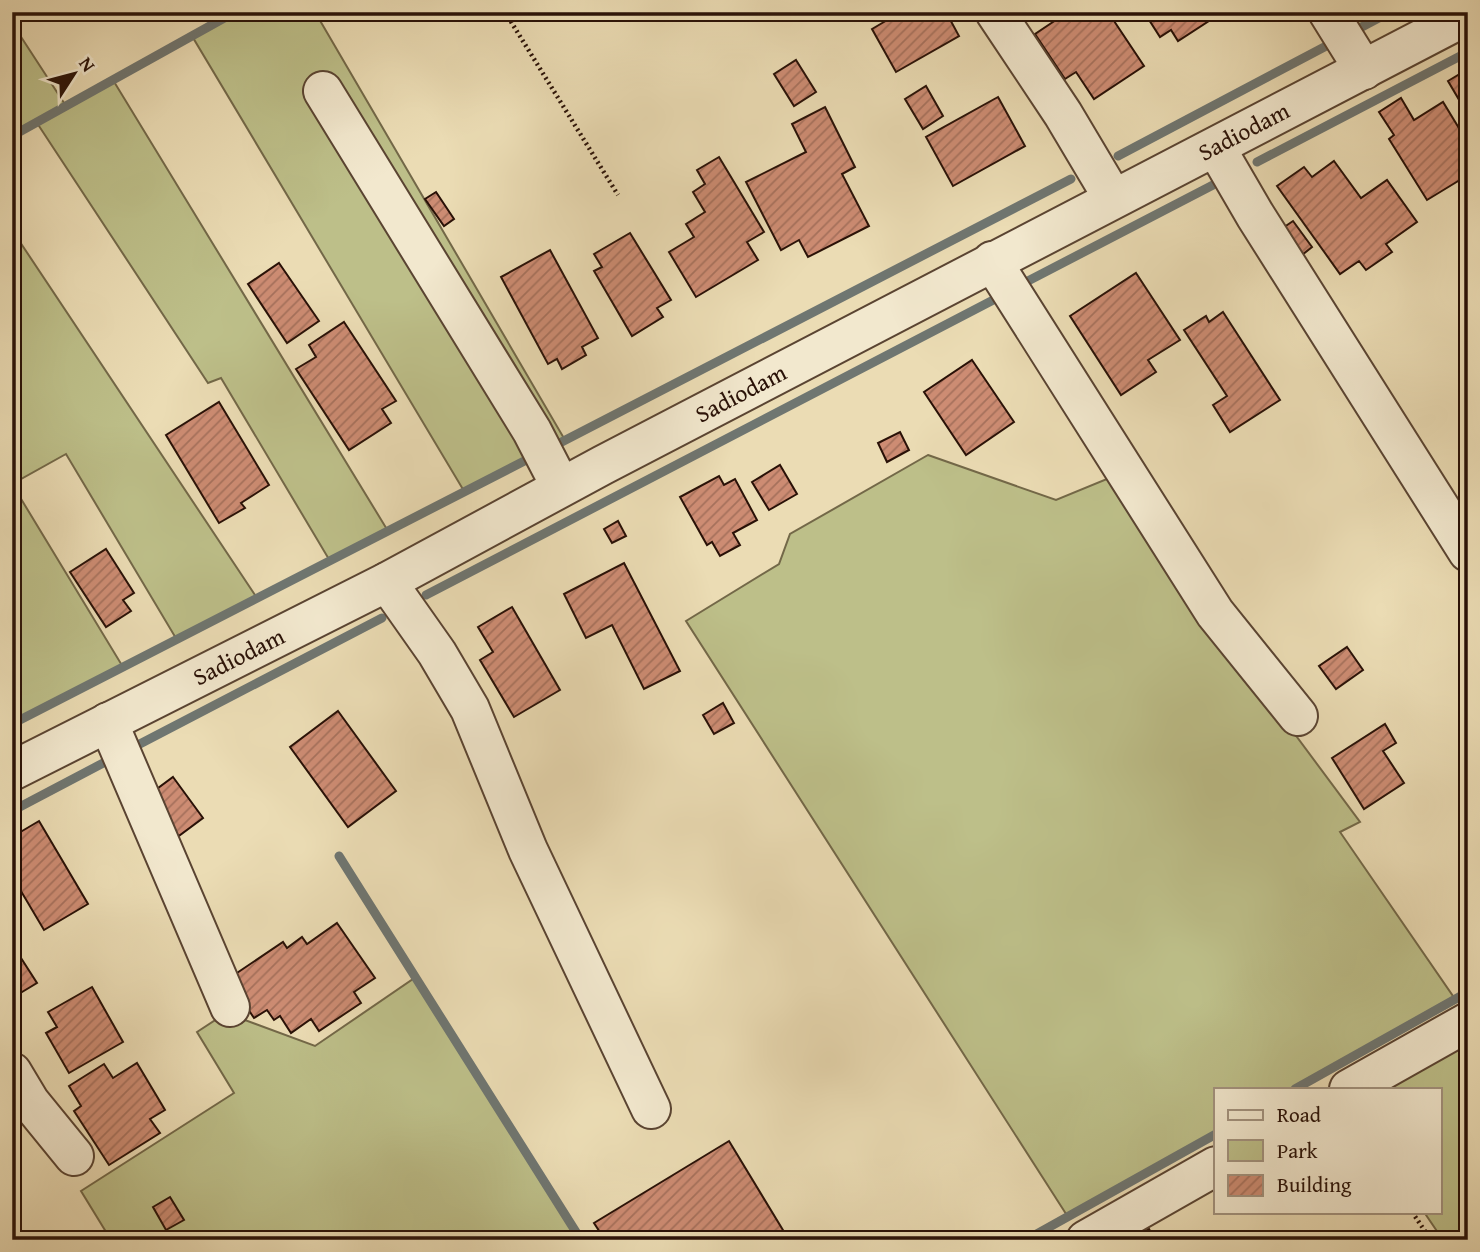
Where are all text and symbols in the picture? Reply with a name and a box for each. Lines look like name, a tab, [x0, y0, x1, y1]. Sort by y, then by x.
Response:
north arrow	[38, 38, 108, 108]
text: N	[73, 51, 103, 78]
street label: Sadiodam	[1192, 93, 1296, 169]
street label: Sadiodam	[689, 354, 793, 431]
street label: Sadiodam	[187, 618, 291, 694]
legend	[1214, 1088, 1442, 1214]
text: Road	[1277, 1099, 1322, 1130]
text: Park	[1277, 1135, 1318, 1166]
text: Building	[1277, 1169, 1352, 1200]

